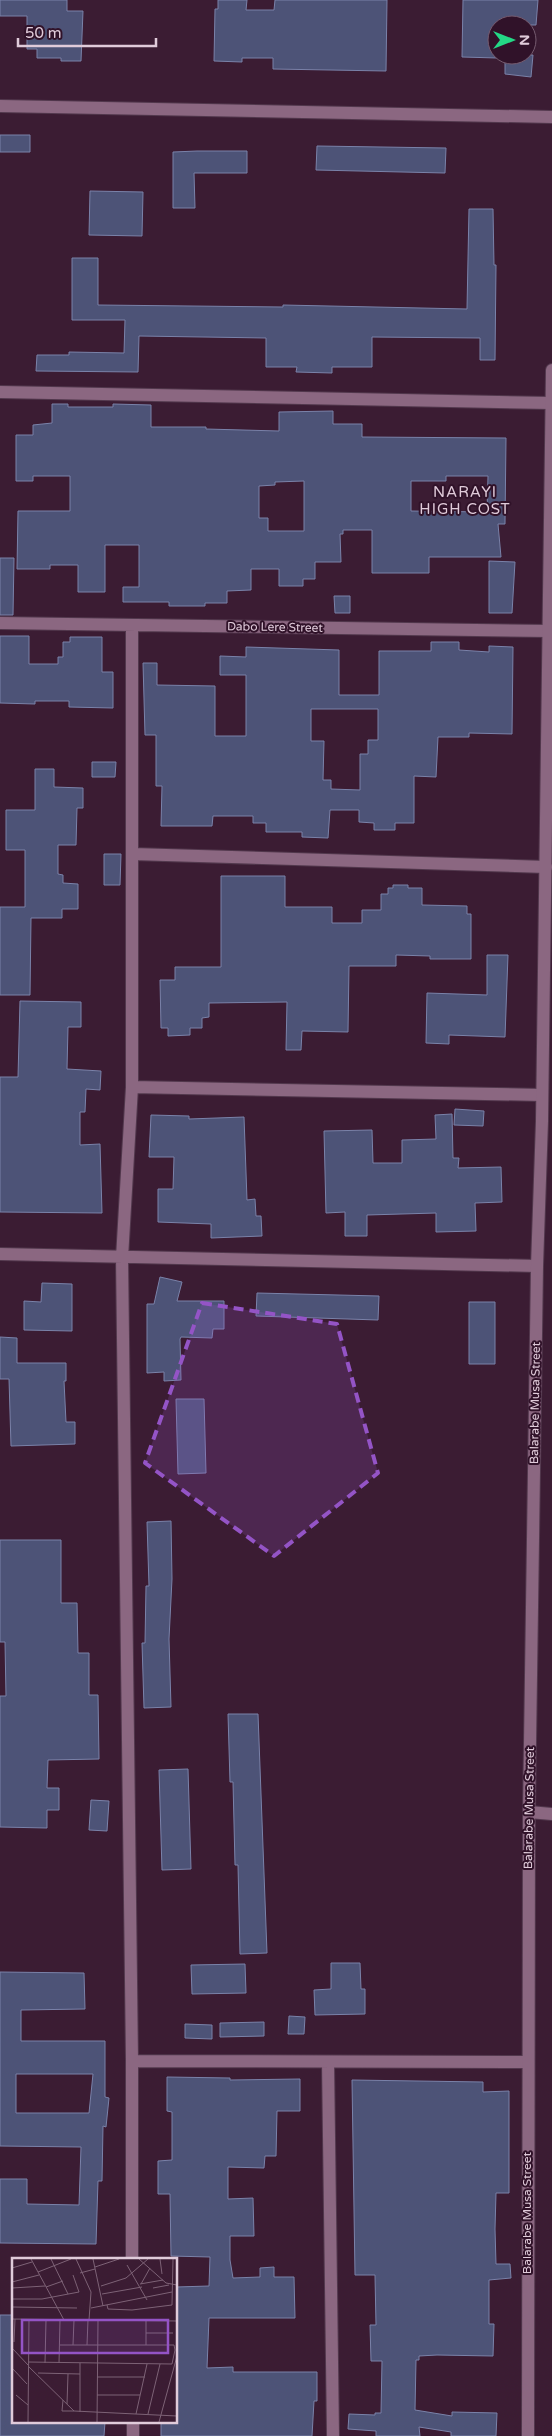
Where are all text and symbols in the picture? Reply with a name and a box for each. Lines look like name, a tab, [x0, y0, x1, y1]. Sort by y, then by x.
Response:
scale bar	[18, 15, 155, 47]
north arrow	[487, 15, 537, 65]
text: 50 m	[25, 24, 62, 42]
text: N	[516, 34, 533, 46]
district label: NARAYI HIGH COST	[419, 483, 511, 518]
street label: Dabo Lere Street	[227, 619, 324, 635]
street label: Balarabe Musa Street	[527, 1341, 543, 1464]
street label: Balarabe Musa Street	[521, 1746, 537, 1869]
street label: Balarabe Musa Street	[520, 2151, 534, 2274]
inset map	[12, 2258, 178, 2424]

